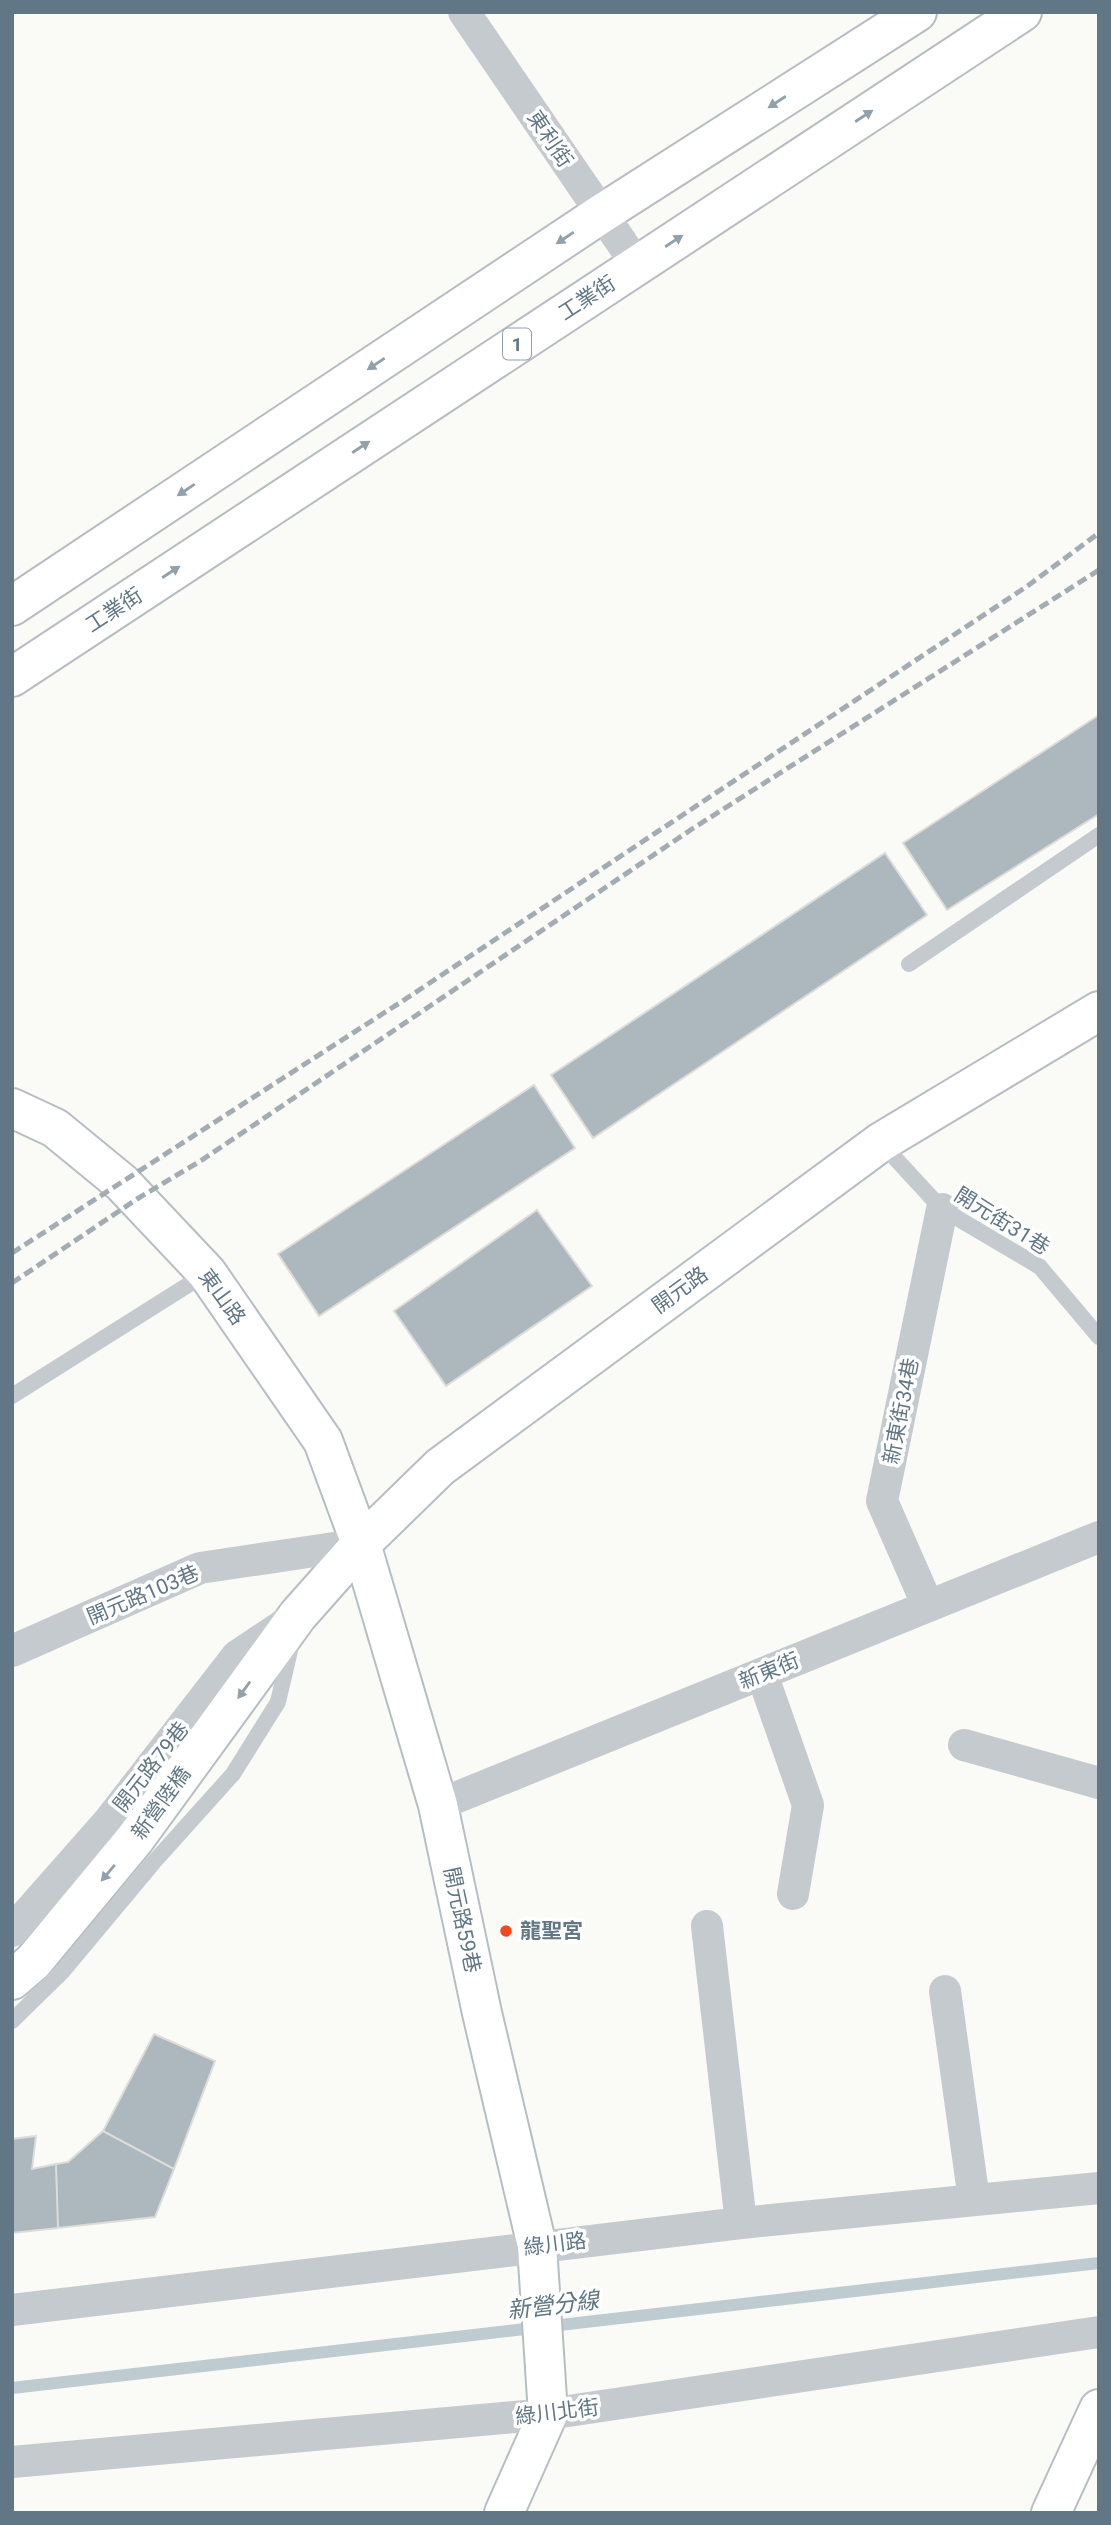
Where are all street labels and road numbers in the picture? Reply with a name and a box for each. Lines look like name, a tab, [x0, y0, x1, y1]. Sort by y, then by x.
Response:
street label: 東利街	[522, 106, 578, 172]
street label: 工業街	[554, 271, 620, 325]
road number: 1	[503, 328, 531, 360]
street label: 工業街	[81, 583, 147, 637]
street label: 開元街31巷	[950, 1182, 1054, 1260]
street label: 開元路	[647, 1262, 713, 1318]
street label: 東山路	[194, 1264, 250, 1330]
street label: 新東街34巷	[879, 1356, 923, 1466]
street label: 開元路103巷	[83, 1561, 203, 1629]
street label: 新東街	[735, 1648, 803, 1694]
street label: 開元路79巷	[108, 1717, 194, 1817]
street label: 新營陸橋	[127, 1762, 195, 1844]
street label: 開元路59巷	[439, 1865, 485, 1975]
street label: 綠川路	[522, 2228, 588, 2260]
street label: 綠川北街	[514, 2395, 600, 2429]

